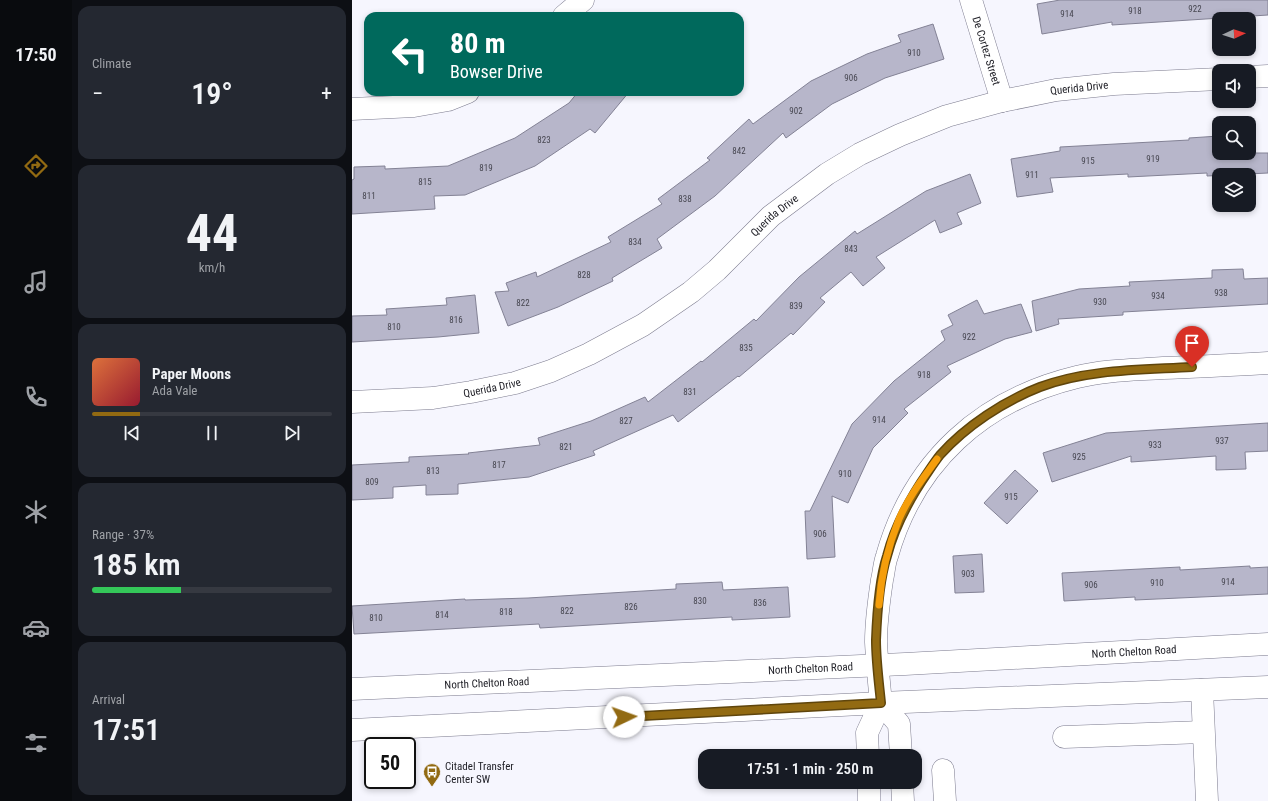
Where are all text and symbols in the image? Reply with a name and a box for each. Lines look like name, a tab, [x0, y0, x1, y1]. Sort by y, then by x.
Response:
house number: 922	[1188, 4, 1202, 14]
house number: 918	[1128, 6, 1142, 16]
house number: 914	[1060, 9, 1074, 19]
north arrow	[1212, 12, 1256, 56]
map controls	[1212, 12, 1256, 212]
street label: De Cortez Street	[970, 15, 1003, 87]
text: 80 m	[450, 27, 506, 60]
icon: left	[384, 28, 436, 80]
text: 17:50	[15, 44, 57, 65]
house number: 910	[907, 48, 921, 58]
text: Climate	[92, 56, 131, 71]
text: Bowser Drive	[450, 61, 543, 82]
button: sound	[1212, 64, 1256, 108]
house number: 906	[844, 73, 858, 83]
text: 19°	[191, 76, 233, 111]
street label: Querida Drive	[1049, 78, 1109, 98]
text: −	[92, 81, 103, 106]
text: +	[321, 81, 332, 106]
house number: 902	[789, 106, 803, 116]
button: search	[1212, 116, 1256, 160]
house number: 823	[537, 135, 551, 145]
house number: 842	[732, 146, 746, 156]
icon: directions	[22, 152, 50, 180]
house number: 919	[1146, 154, 1160, 164]
house number: 915	[1081, 156, 1095, 166]
house number: 819	[479, 163, 493, 173]
button: layers	[1212, 168, 1256, 212]
house number: 911	[1025, 170, 1039, 180]
house number: 815	[418, 177, 432, 187]
house number: 811	[362, 191, 376, 201]
street label: Querida Drive	[748, 192, 801, 239]
house number: 838	[678, 194, 692, 204]
text: 44	[186, 203, 238, 264]
house number: 834	[628, 237, 642, 247]
house number: 843	[844, 244, 858, 254]
text: km/h	[199, 260, 225, 275]
icon: music	[22, 268, 50, 296]
house number: 828	[577, 270, 591, 280]
house number: 938	[1214, 288, 1228, 298]
house number: 934	[1151, 291, 1165, 301]
house number: 930	[1093, 297, 1107, 307]
house number: 822	[516, 298, 530, 308]
house number: 839	[789, 301, 803, 311]
house number: 816	[449, 315, 463, 325]
house number: 810	[387, 322, 401, 332]
pin	[1175, 326, 1209, 367]
house number: 922	[962, 332, 976, 342]
icon: arrive	[1181, 332, 1203, 354]
house number: 835	[739, 343, 753, 353]
text: Paper Moons	[152, 365, 231, 383]
house number: 918	[917, 370, 931, 380]
street label: Querida Drive	[462, 375, 522, 400]
icon: phone	[22, 383, 50, 411]
text: Ada Vale	[152, 383, 197, 398]
house number: 831	[683, 387, 697, 397]
house number: 914	[872, 415, 886, 425]
house number: 827	[619, 416, 633, 426]
icon: previous	[121, 422, 143, 444]
icon: pause	[201, 422, 223, 444]
icon: next	[281, 422, 303, 444]
house number: 937	[1215, 436, 1229, 446]
house number: 933	[1148, 440, 1162, 450]
house number: 821	[559, 442, 573, 452]
house number: 925	[1072, 452, 1086, 462]
house number: 817	[492, 460, 506, 470]
house number: 813	[426, 466, 440, 476]
house number: 910	[838, 469, 852, 479]
house number: 809	[365, 477, 379, 487]
house number: 915	[1004, 492, 1018, 502]
icon: climate	[22, 498, 50, 526]
text: Range · 37%	[92, 527, 154, 542]
house number: 906	[813, 529, 827, 539]
text: 185 km	[92, 547, 181, 582]
house number: 903	[961, 569, 975, 579]
house number: 914	[1221, 577, 1235, 587]
house number: 910	[1150, 578, 1164, 588]
house number: 906	[1084, 580, 1098, 590]
house number: 830	[693, 596, 707, 606]
house number: 836	[753, 598, 767, 608]
house number: 826	[624, 602, 638, 612]
house number: 822	[560, 606, 574, 616]
house number: 818	[499, 607, 513, 617]
house number: 814	[435, 610, 449, 620]
house number: 810	[369, 613, 383, 623]
icon: car	[22, 614, 50, 642]
street label: North Chelton Road	[1091, 643, 1177, 660]
street label: North Chelton Road	[768, 660, 853, 677]
street label: North Chelton Road	[444, 674, 530, 691]
text: Arrival	[92, 692, 125, 707]
position arrow	[603, 696, 645, 738]
text: 17:51	[92, 712, 160, 747]
icon: filters	[22, 729, 50, 757]
speed limit sign: 50	[364, 737, 416, 789]
place label: Citadel Transfer Center SW	[445, 760, 514, 786]
text: 17:51 · 1 min · 250 m	[747, 760, 873, 778]
bus stop icon: Citadel Transfer Center SW	[422, 762, 442, 787]

